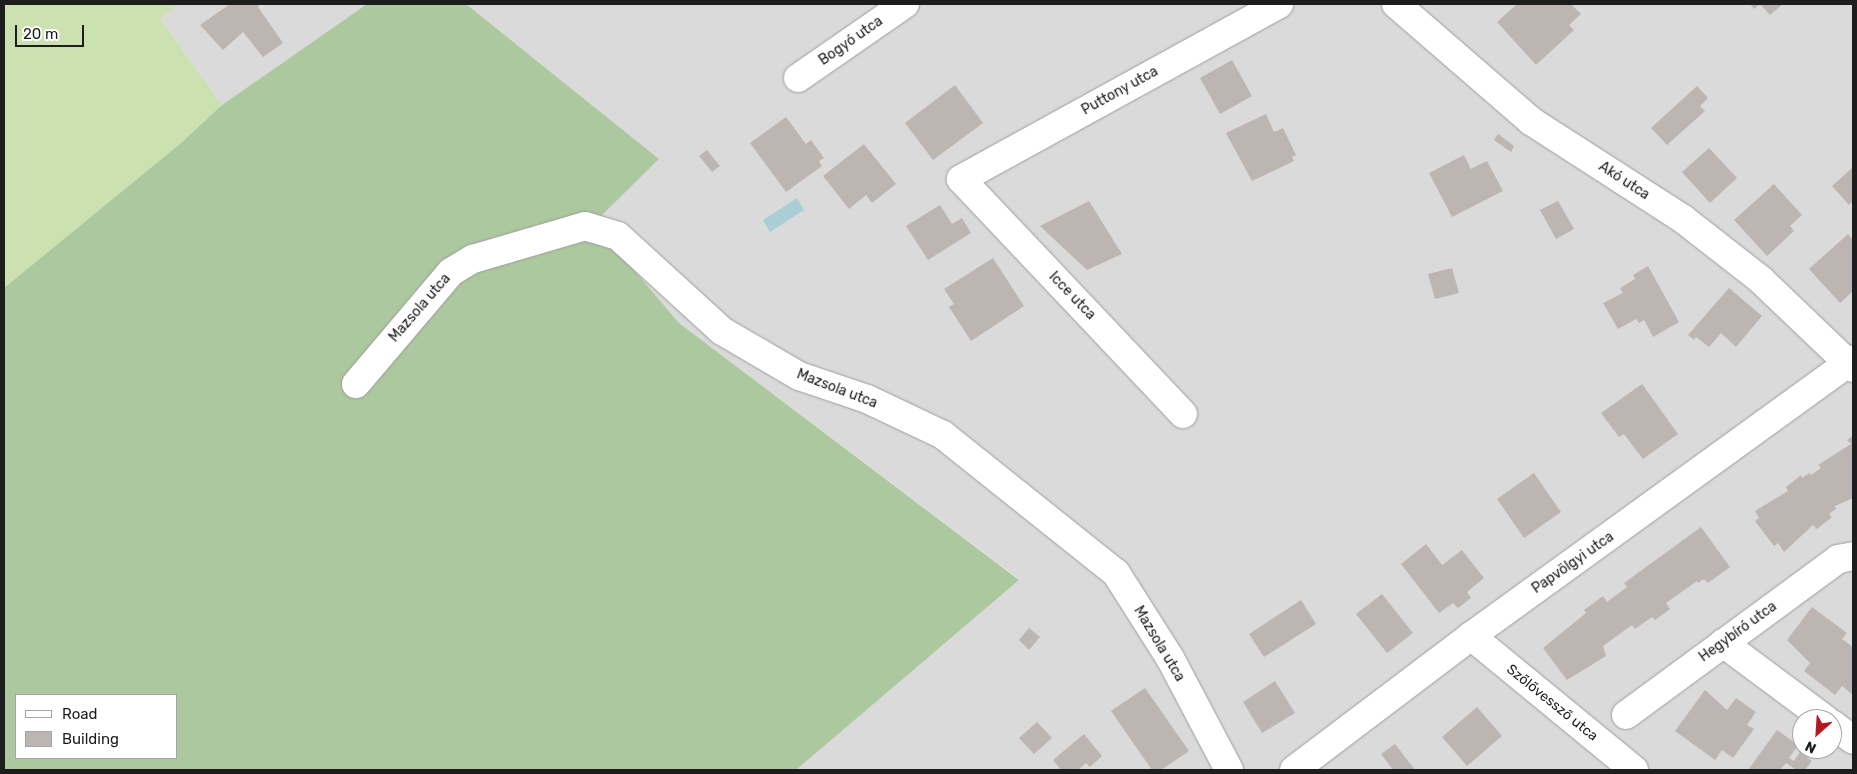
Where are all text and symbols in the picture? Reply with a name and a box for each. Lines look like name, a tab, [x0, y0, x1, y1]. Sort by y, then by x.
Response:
street label: Bogyó utca	[816, 13, 886, 69]
scale bar	[18, 15, 86, 47]
text: 20 m	[23, 25, 58, 43]
street label: Puttony utca	[1079, 63, 1161, 119]
street label: Akó utca	[1595, 158, 1653, 204]
street label: Icce utca	[1045, 269, 1099, 323]
street label: Mazsola utca	[386, 270, 454, 346]
street label: Mazsola utca	[794, 366, 880, 412]
street label: Papvölgyi utca	[1529, 529, 1617, 597]
street label: Hegybíró utca	[1696, 598, 1780, 666]
street label: Mazsola utca	[1130, 603, 1188, 685]
street label: Szőlővessző utca	[1503, 661, 1601, 745]
legend	[15, 694, 178, 759]
text: Road	[62, 705, 98, 723]
north arrow	[1792, 709, 1842, 759]
text: Building	[62, 730, 119, 748]
text: N	[1802, 737, 1819, 757]

